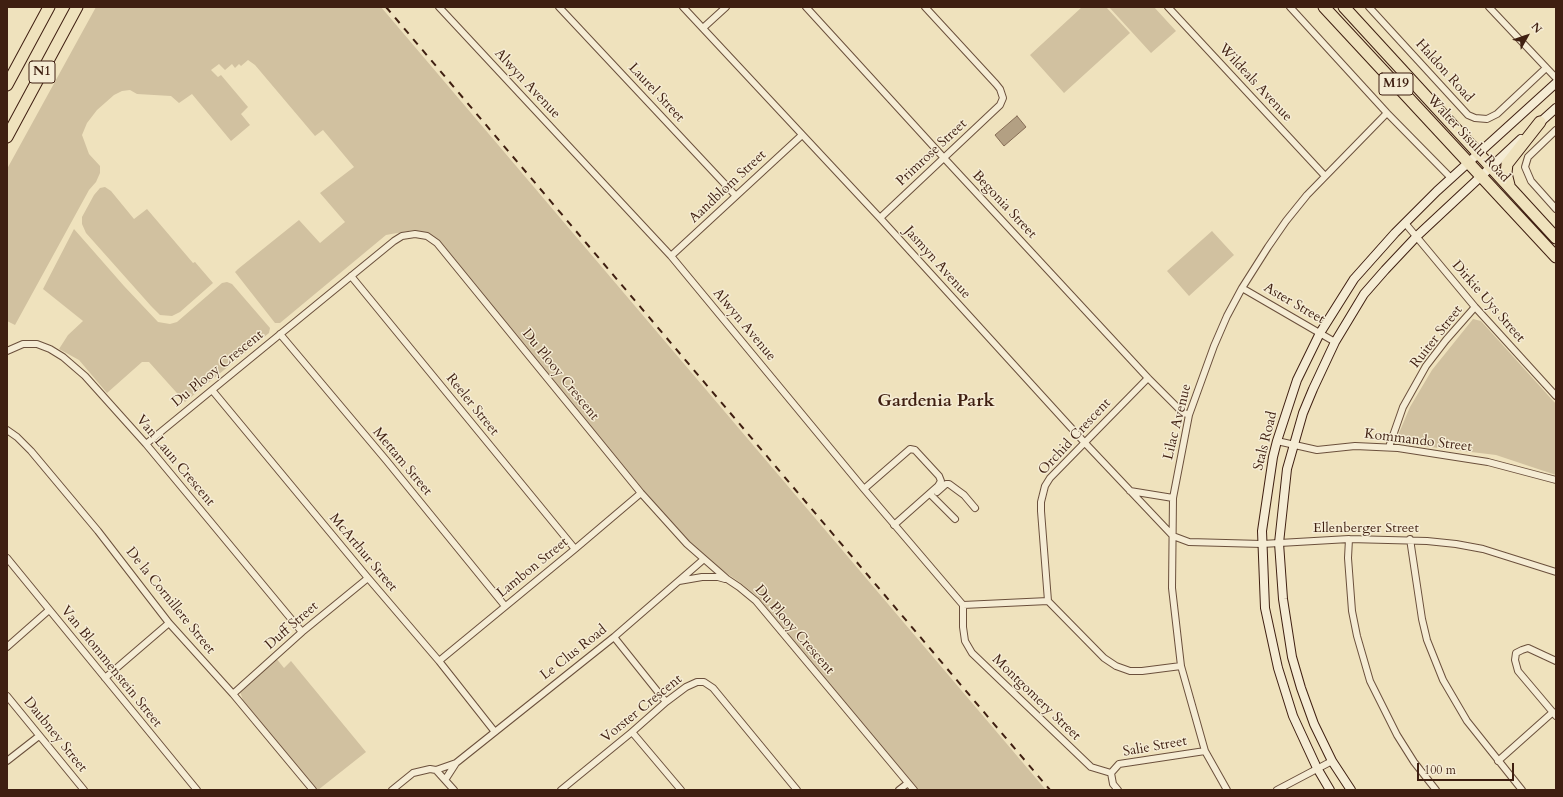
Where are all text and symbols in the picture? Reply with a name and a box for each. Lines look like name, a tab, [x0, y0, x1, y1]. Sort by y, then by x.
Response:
north arrow	[1507, 16, 1547, 56]
text: N	[1528, 19, 1545, 36]
street label: Haldon Road	[1411, 36, 1477, 106]
street label: Wildeals Avenue	[1215, 41, 1295, 125]
street label: Alwyn Avenue	[490, 46, 564, 122]
street label: Laurel Street	[624, 60, 688, 126]
road number: N1	[29, 61, 55, 83]
road number: M19	[1379, 73, 1413, 95]
street label: Walter Sisulu Road	[1423, 92, 1513, 186]
street label: Primrose Street	[893, 116, 971, 190]
street label: Aandblom Street	[686, 147, 770, 227]
street label: Begonia Street	[968, 168, 1040, 242]
street label: Jasmyn Avenue	[900, 223, 974, 303]
street label: Dirkie Uys Street	[1448, 258, 1528, 346]
street label: Aster Street	[1260, 280, 1328, 328]
street label: Alwyn Avenue	[709, 285, 779, 365]
street label: Ruiter Street	[1407, 302, 1467, 372]
street label: Du Plooy Crescent	[518, 326, 602, 424]
street label: Du Plooy Crescent	[169, 327, 267, 411]
street label: Reeler Street	[442, 371, 502, 439]
street label: Lilac Avenue	[1160, 382, 1196, 462]
district label: Gardenia Park	[877, 391, 995, 413]
street label: Orchid Crescent	[1035, 395, 1115, 479]
street label: Stals Road	[1251, 410, 1281, 472]
street label: Van Laun Crescent	[132, 412, 218, 510]
street label: Mettam Street	[369, 425, 435, 499]
street label: Kommando Street	[1363, 426, 1473, 456]
street label: McArthur Street	[325, 510, 401, 596]
street label: Ellenberger Street	[1313, 521, 1419, 537]
street label: Lambon Street	[494, 534, 572, 602]
street label: De la Cornillere Street	[122, 544, 218, 658]
street label: Du Plooy Crescent	[751, 582, 837, 678]
street label: Duff Street	[262, 598, 322, 654]
street label: Van Blommenstein Street	[57, 603, 165, 731]
street label: Le Clus Road	[537, 622, 611, 684]
street label: Montgomery Street	[988, 651, 1084, 745]
street label: Vorster Crescent	[598, 671, 686, 747]
street label: Daubney Street	[20, 694, 90, 776]
street label: Salie Street	[1122, 733, 1188, 761]
scale bar	[1419, 755, 1516, 781]
text: 100 m	[1424, 762, 1456, 778]

